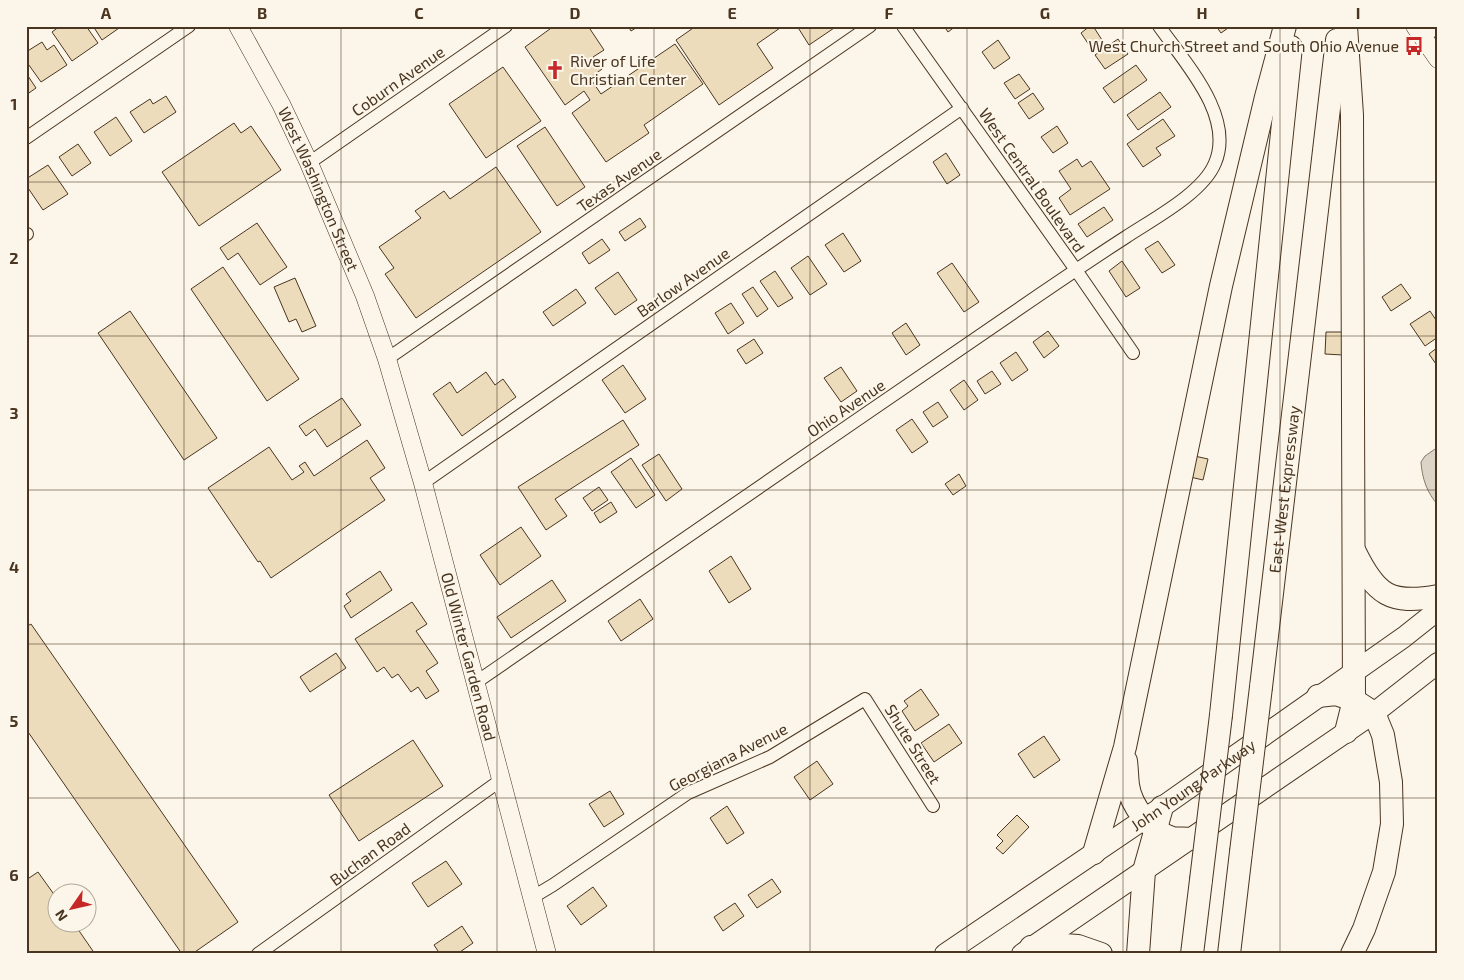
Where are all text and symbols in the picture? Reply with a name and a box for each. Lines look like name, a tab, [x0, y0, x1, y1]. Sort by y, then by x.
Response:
text: A	[101, 3, 112, 22]
text: B	[257, 3, 267, 22]
text: C	[414, 3, 424, 22]
text: D	[570, 3, 581, 22]
text: E	[727, 3, 737, 22]
text: F	[885, 3, 894, 22]
text: G	[1040, 3, 1050, 22]
text: H	[1196, 3, 1208, 22]
text: I	[1356, 3, 1360, 22]
bus stop icon: West Church Street and South Ohio Avenue	[1403, 35, 1425, 57]
place label: West Church Street and South Ohio Avenue	[1088, 36, 1399, 55]
street label: Coburn Avenue	[348, 42, 448, 120]
place label: River of Life Christian Center	[570, 51, 687, 88]
church icon: River of Life Christian Center	[544, 59, 566, 81]
text: 1	[11, 94, 17, 113]
street label: West Washington Street	[275, 104, 363, 274]
street label: West Central Boulevard	[975, 104, 1089, 255]
street label: Texas Avenue	[573, 144, 664, 216]
street label: Barlow Avenue	[633, 243, 733, 321]
text: 2	[9, 248, 19, 267]
street label: Ohio Avenue	[803, 375, 888, 441]
text: 3	[9, 403, 19, 422]
street label: East-West Expressway	[1264, 404, 1303, 574]
text: 4	[9, 557, 19, 576]
street label: Old Winter Garden Road	[438, 570, 500, 743]
street label: Shute Street	[881, 700, 945, 787]
text: 5	[10, 711, 19, 730]
street label: Georgiana Avenue	[665, 718, 790, 795]
street label: John Young Parkway	[1127, 734, 1259, 835]
street label: Buchan Road	[326, 818, 414, 889]
text: 6	[9, 865, 19, 884]
north arrow	[48, 882, 98, 932]
text: N	[51, 907, 71, 924]

